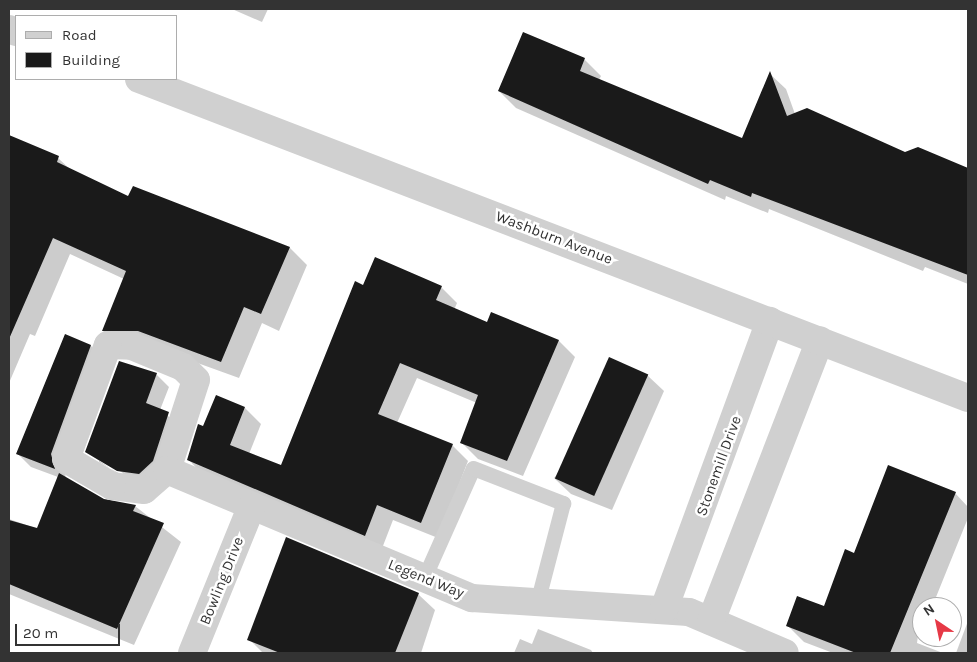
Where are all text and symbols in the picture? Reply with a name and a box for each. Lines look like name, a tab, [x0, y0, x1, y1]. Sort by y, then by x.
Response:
legend	[15, 15, 178, 80]
text: Road	[62, 26, 97, 44]
text: Building	[62, 51, 120, 69]
street label: Washburn Avenue	[493, 207, 615, 269]
street label: Stonemill Drive	[693, 414, 745, 518]
street label: Bowling Drive	[196, 534, 248, 628]
street label: Legend Way	[385, 556, 467, 602]
north arrow	[912, 597, 962, 647]
text: N	[920, 600, 938, 620]
scale bar	[18, 614, 122, 646]
text: 20 m	[23, 624, 58, 642]

